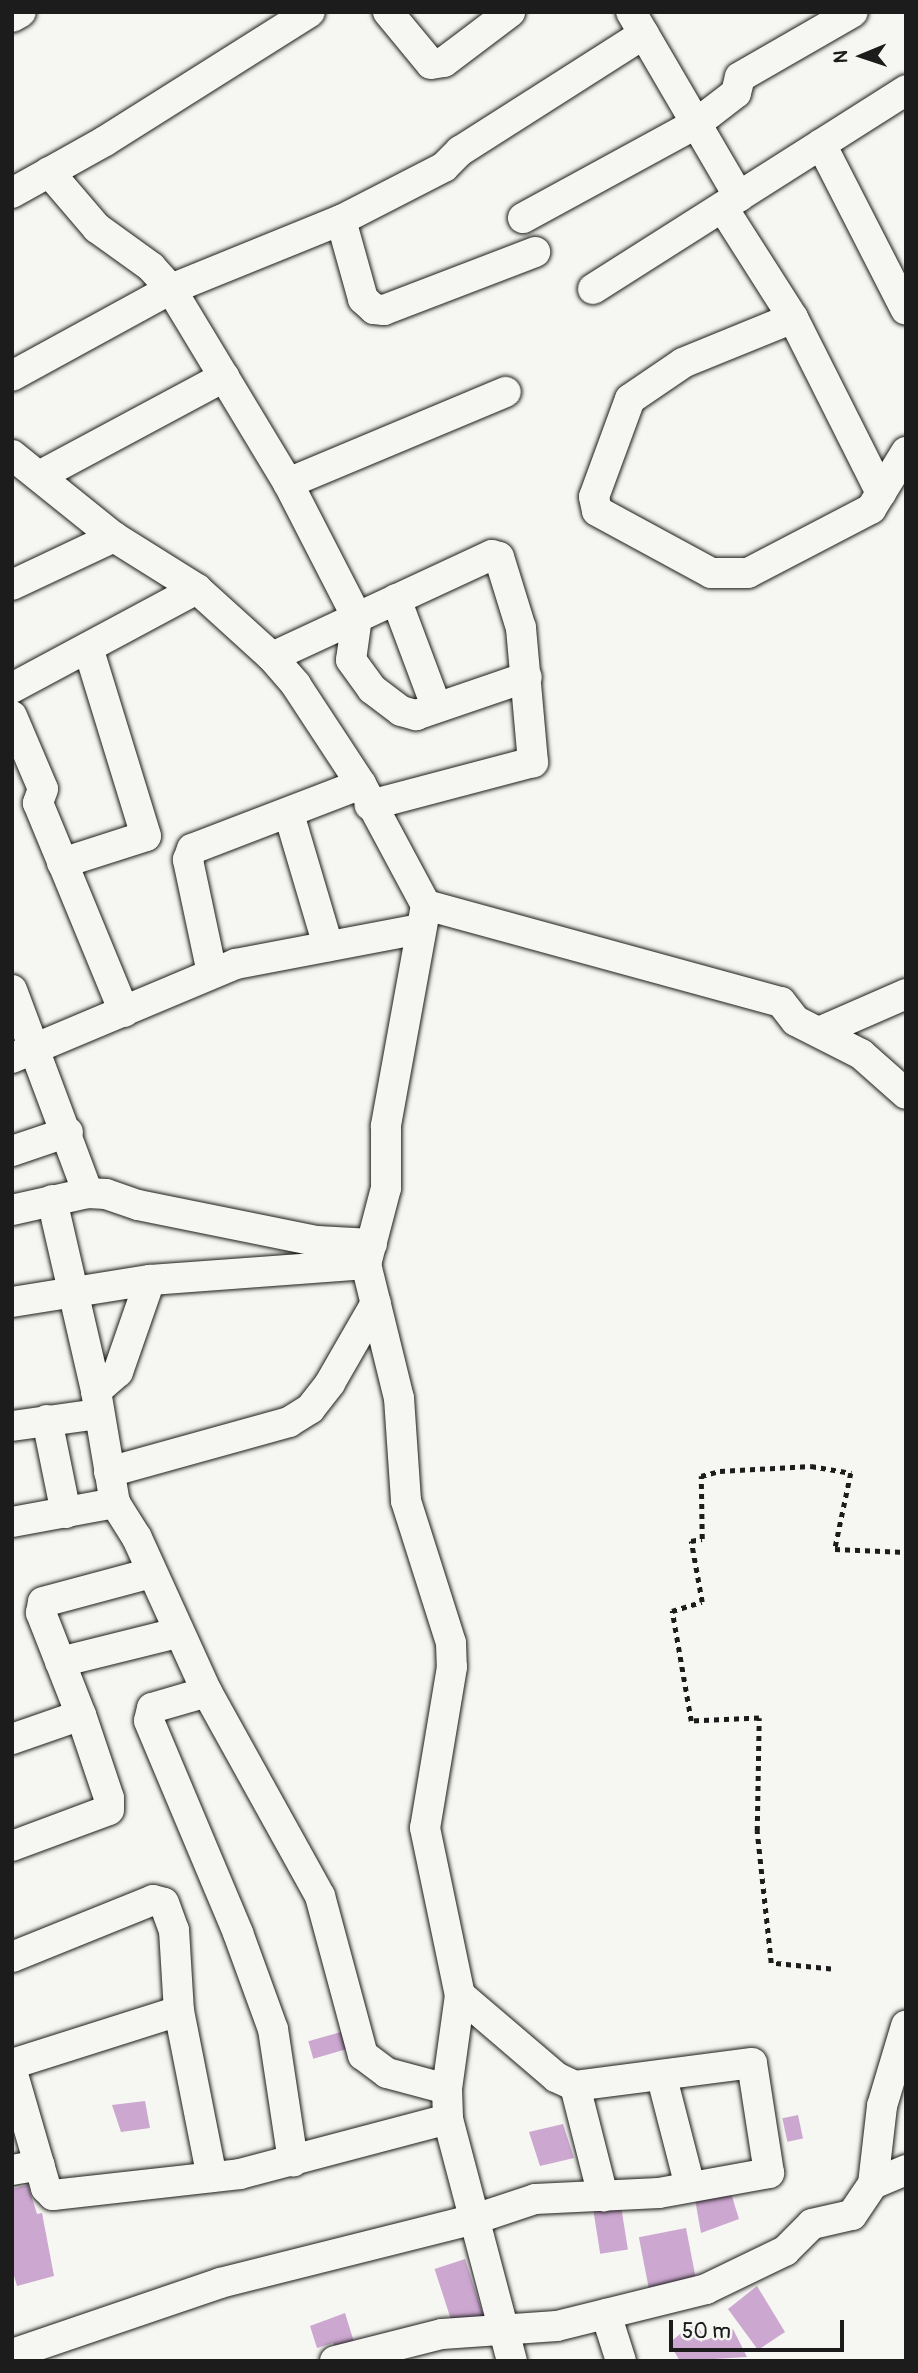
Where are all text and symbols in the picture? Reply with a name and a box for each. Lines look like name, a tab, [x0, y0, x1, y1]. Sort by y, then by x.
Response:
north arrow	[827, 21, 897, 91]
text: N	[829, 50, 853, 64]
scale bar	[673, 2306, 848, 2350]
text: 50 m	[682, 2318, 731, 2345]

